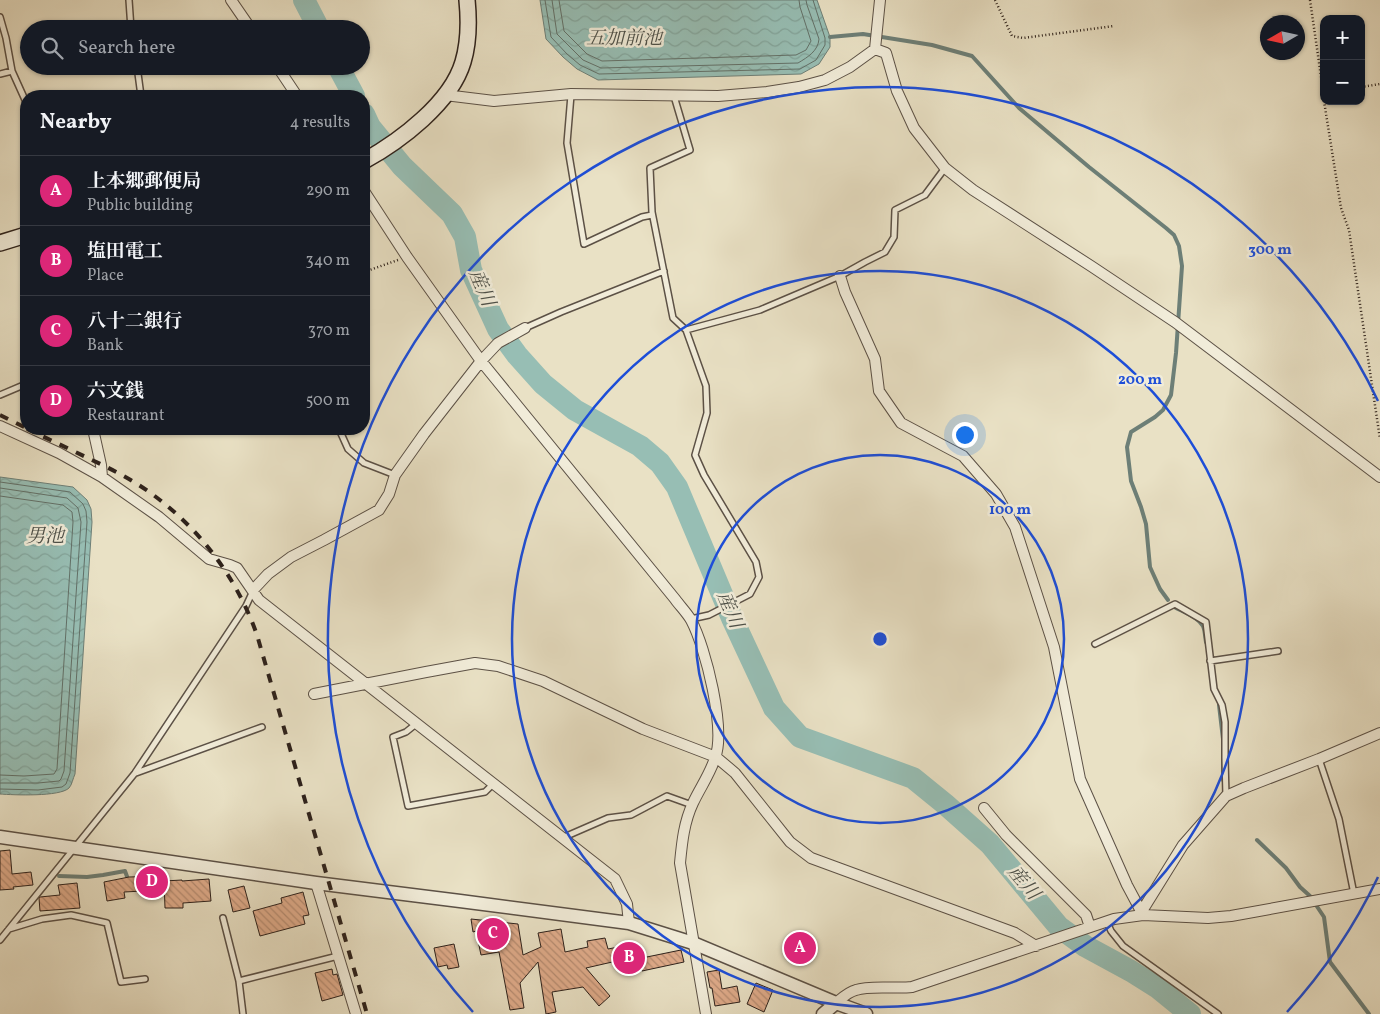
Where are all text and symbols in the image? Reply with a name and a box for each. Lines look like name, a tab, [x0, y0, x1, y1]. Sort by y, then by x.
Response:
north arrow	[1260, 15, 1305, 60]
map controls	[1320, 15, 1365, 105]
button: +	[1320, 15, 1365, 60]
search box	[20, 20, 370, 75]
water label: 五加前池	[586, 26, 664, 52]
icon: search	[38, 34, 66, 62]
text: Search here	[78, 35, 175, 61]
button: −	[1320, 60, 1365, 105]
text: Nearby	[40, 108, 111, 137]
text: 4 results	[290, 112, 350, 134]
text: 上本郷郵便局	[87, 169, 201, 195]
text: A	[50, 180, 62, 202]
text: 290 m	[306, 180, 350, 202]
text: Public building	[87, 195, 193, 217]
text: 塩田電工	[87, 239, 163, 265]
text: 300 m	[1248, 240, 1292, 261]
text: B	[51, 250, 61, 272]
text: 340 m	[306, 250, 350, 272]
text: Place	[87, 265, 124, 287]
water label: 産川	[462, 265, 501, 312]
text: 八十二銀行	[87, 309, 182, 335]
text: C	[51, 320, 61, 342]
text: 370 m	[308, 320, 350, 342]
text: Bank	[87, 335, 123, 357]
text: 200 m	[1118, 370, 1162, 391]
text: 六文銭	[87, 379, 144, 405]
text: D	[50, 390, 62, 412]
text: 500 m	[306, 390, 350, 412]
text: Restaurant	[87, 405, 165, 427]
your location	[952, 422, 978, 448]
text: 100 m	[989, 500, 1032, 521]
water label: 男池	[26, 524, 66, 550]
water label: 産川	[710, 587, 749, 634]
centre of rings	[871, 630, 889, 648]
water label: 産川	[1001, 860, 1046, 907]
pin: D	[136, 863, 168, 901]
pin: C	[477, 915, 509, 953]
pin: A	[784, 929, 816, 967]
pin: B	[613, 939, 645, 977]

